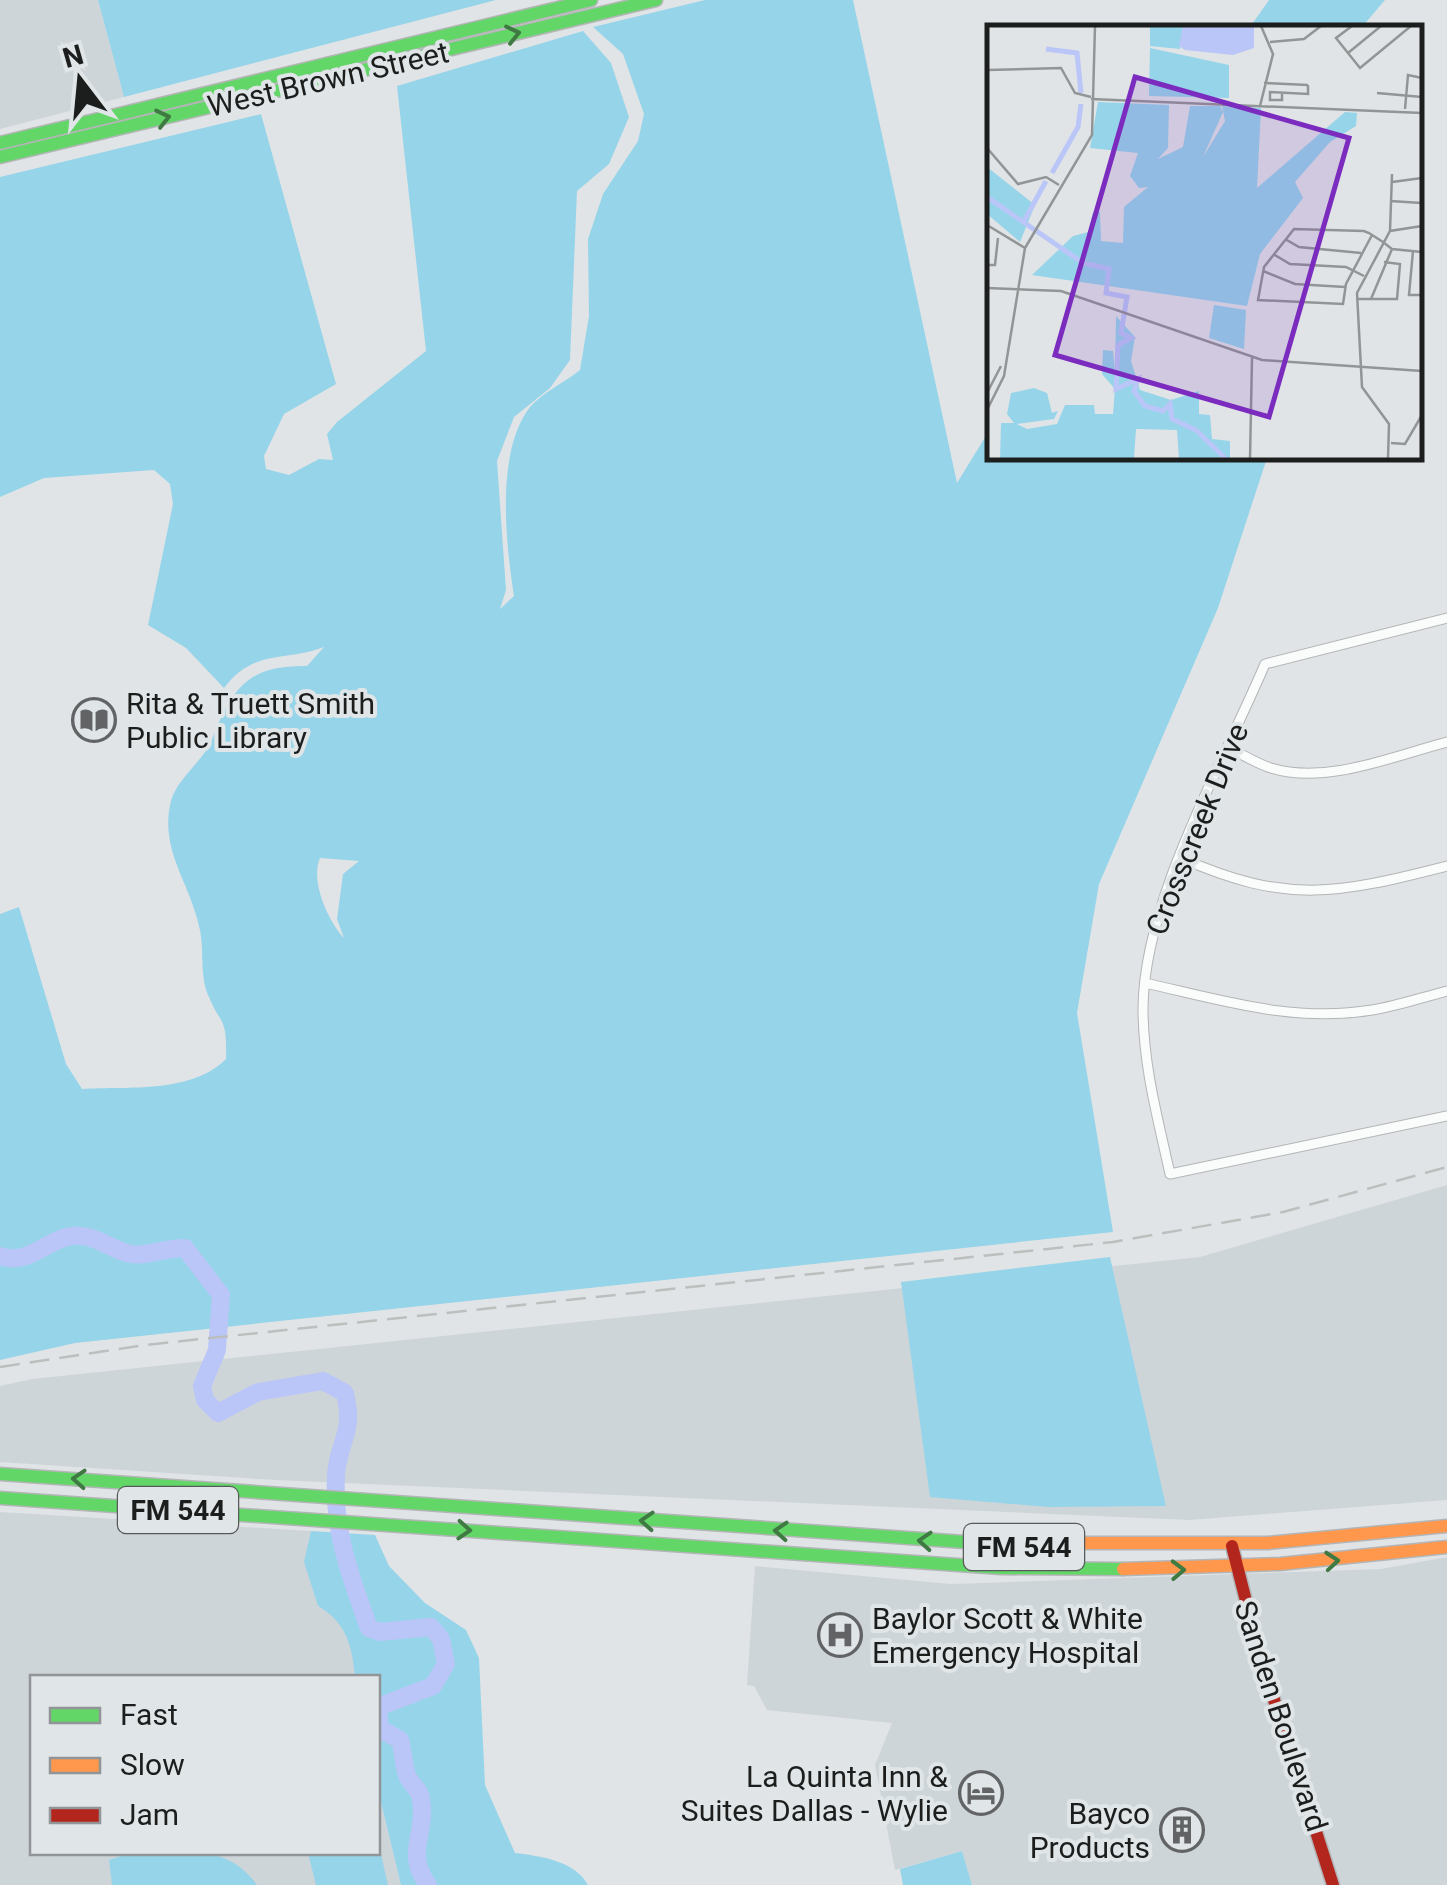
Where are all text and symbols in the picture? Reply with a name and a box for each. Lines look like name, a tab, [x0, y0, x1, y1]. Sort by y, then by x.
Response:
one-way arrow	[504, 25, 521, 46]
inset map	[987, 25, 1422, 460]
north arrow	[30, 30, 130, 130]
street label: West Brown Street	[204, 34, 452, 124]
text: N	[59, 38, 87, 75]
one-way arrow	[154, 109, 171, 130]
place label: Rita & Truett Smith Public Library	[126, 686, 375, 755]
library icon: Rita & Truett Smith Public Library	[71, 697, 117, 743]
street label: Crosscreek Drive	[1139, 718, 1255, 940]
one-way arrow	[70, 1469, 86, 1490]
road number: FM 544	[118, 1487, 238, 1533]
one-way arrow	[639, 1511, 655, 1533]
one-way arrow	[456, 1519, 472, 1540]
one-way arrow	[772, 1521, 788, 1542]
road number: FM 544	[964, 1524, 1084, 1570]
one-way arrow	[917, 1531, 933, 1553]
one-way arrow	[1325, 1550, 1341, 1572]
one-way arrow	[1170, 1560, 1186, 1581]
street label: Sanden Boulevard	[1227, 1596, 1335, 1836]
place label: Baylor Scott & White Emergency Hospital	[872, 1601, 1143, 1670]
hospital icon: Baylor Scott & White Emergency Hospital	[817, 1612, 863, 1658]
legend	[30, 1675, 380, 1855]
text: Fast	[120, 1697, 178, 1732]
text: Slow	[120, 1747, 185, 1782]
place label: La Quinta Inn & Suites Dallas - Wylie	[681, 1759, 948, 1828]
hotel icon: La Quinta Inn & Suites Dallas - Wylie	[958, 1770, 1004, 1816]
place label: Bayco Products	[1030, 1796, 1150, 1865]
text: Jam	[120, 1797, 179, 1832]
building icon: Bayco Products	[1159, 1807, 1205, 1853]

